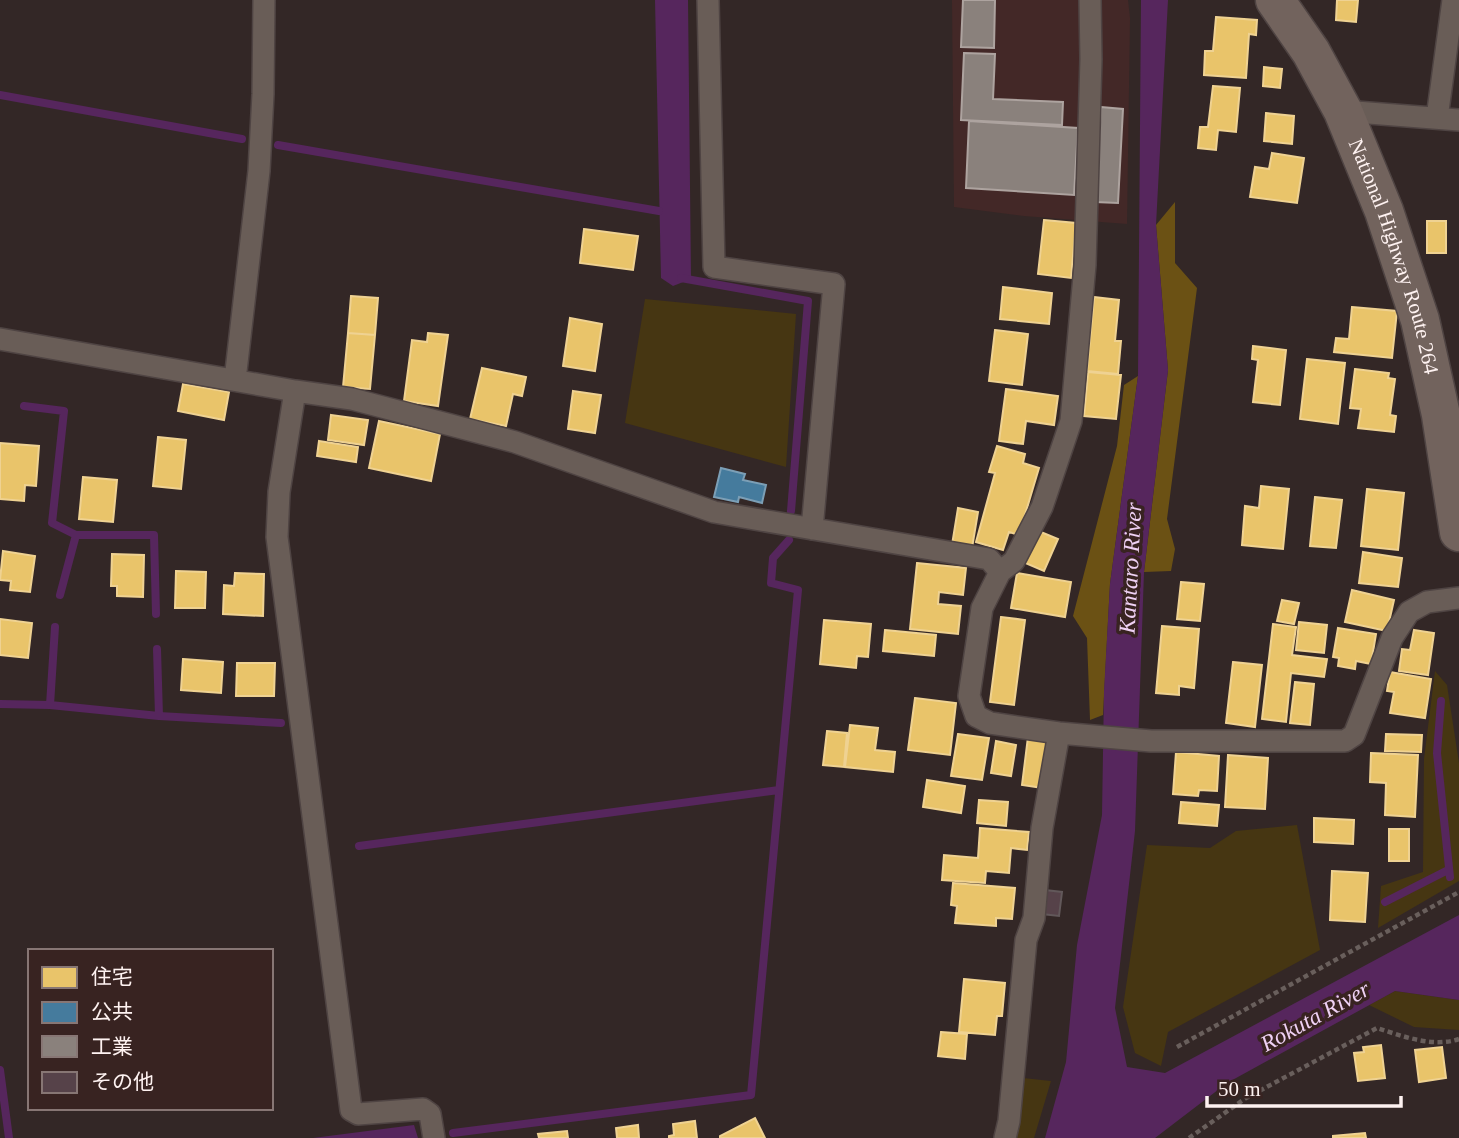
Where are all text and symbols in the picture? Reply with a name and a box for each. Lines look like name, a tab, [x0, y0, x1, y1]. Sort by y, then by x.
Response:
street label: National Highway Route 264	[1344, 135, 1444, 377]
water label: Kantaro River	[1115, 501, 1146, 635]
legend	[28, 949, 273, 1110]
text: 住宅	[91, 965, 133, 989]
water label: Rokuta River	[1256, 976, 1375, 1057]
text: 公共	[91, 1000, 133, 1024]
text: 工業	[91, 1035, 133, 1059]
scale bar	[1207, 1064, 1401, 1108]
text: その他	[91, 1070, 154, 1094]
text: 50 m	[1218, 1077, 1261, 1101]

